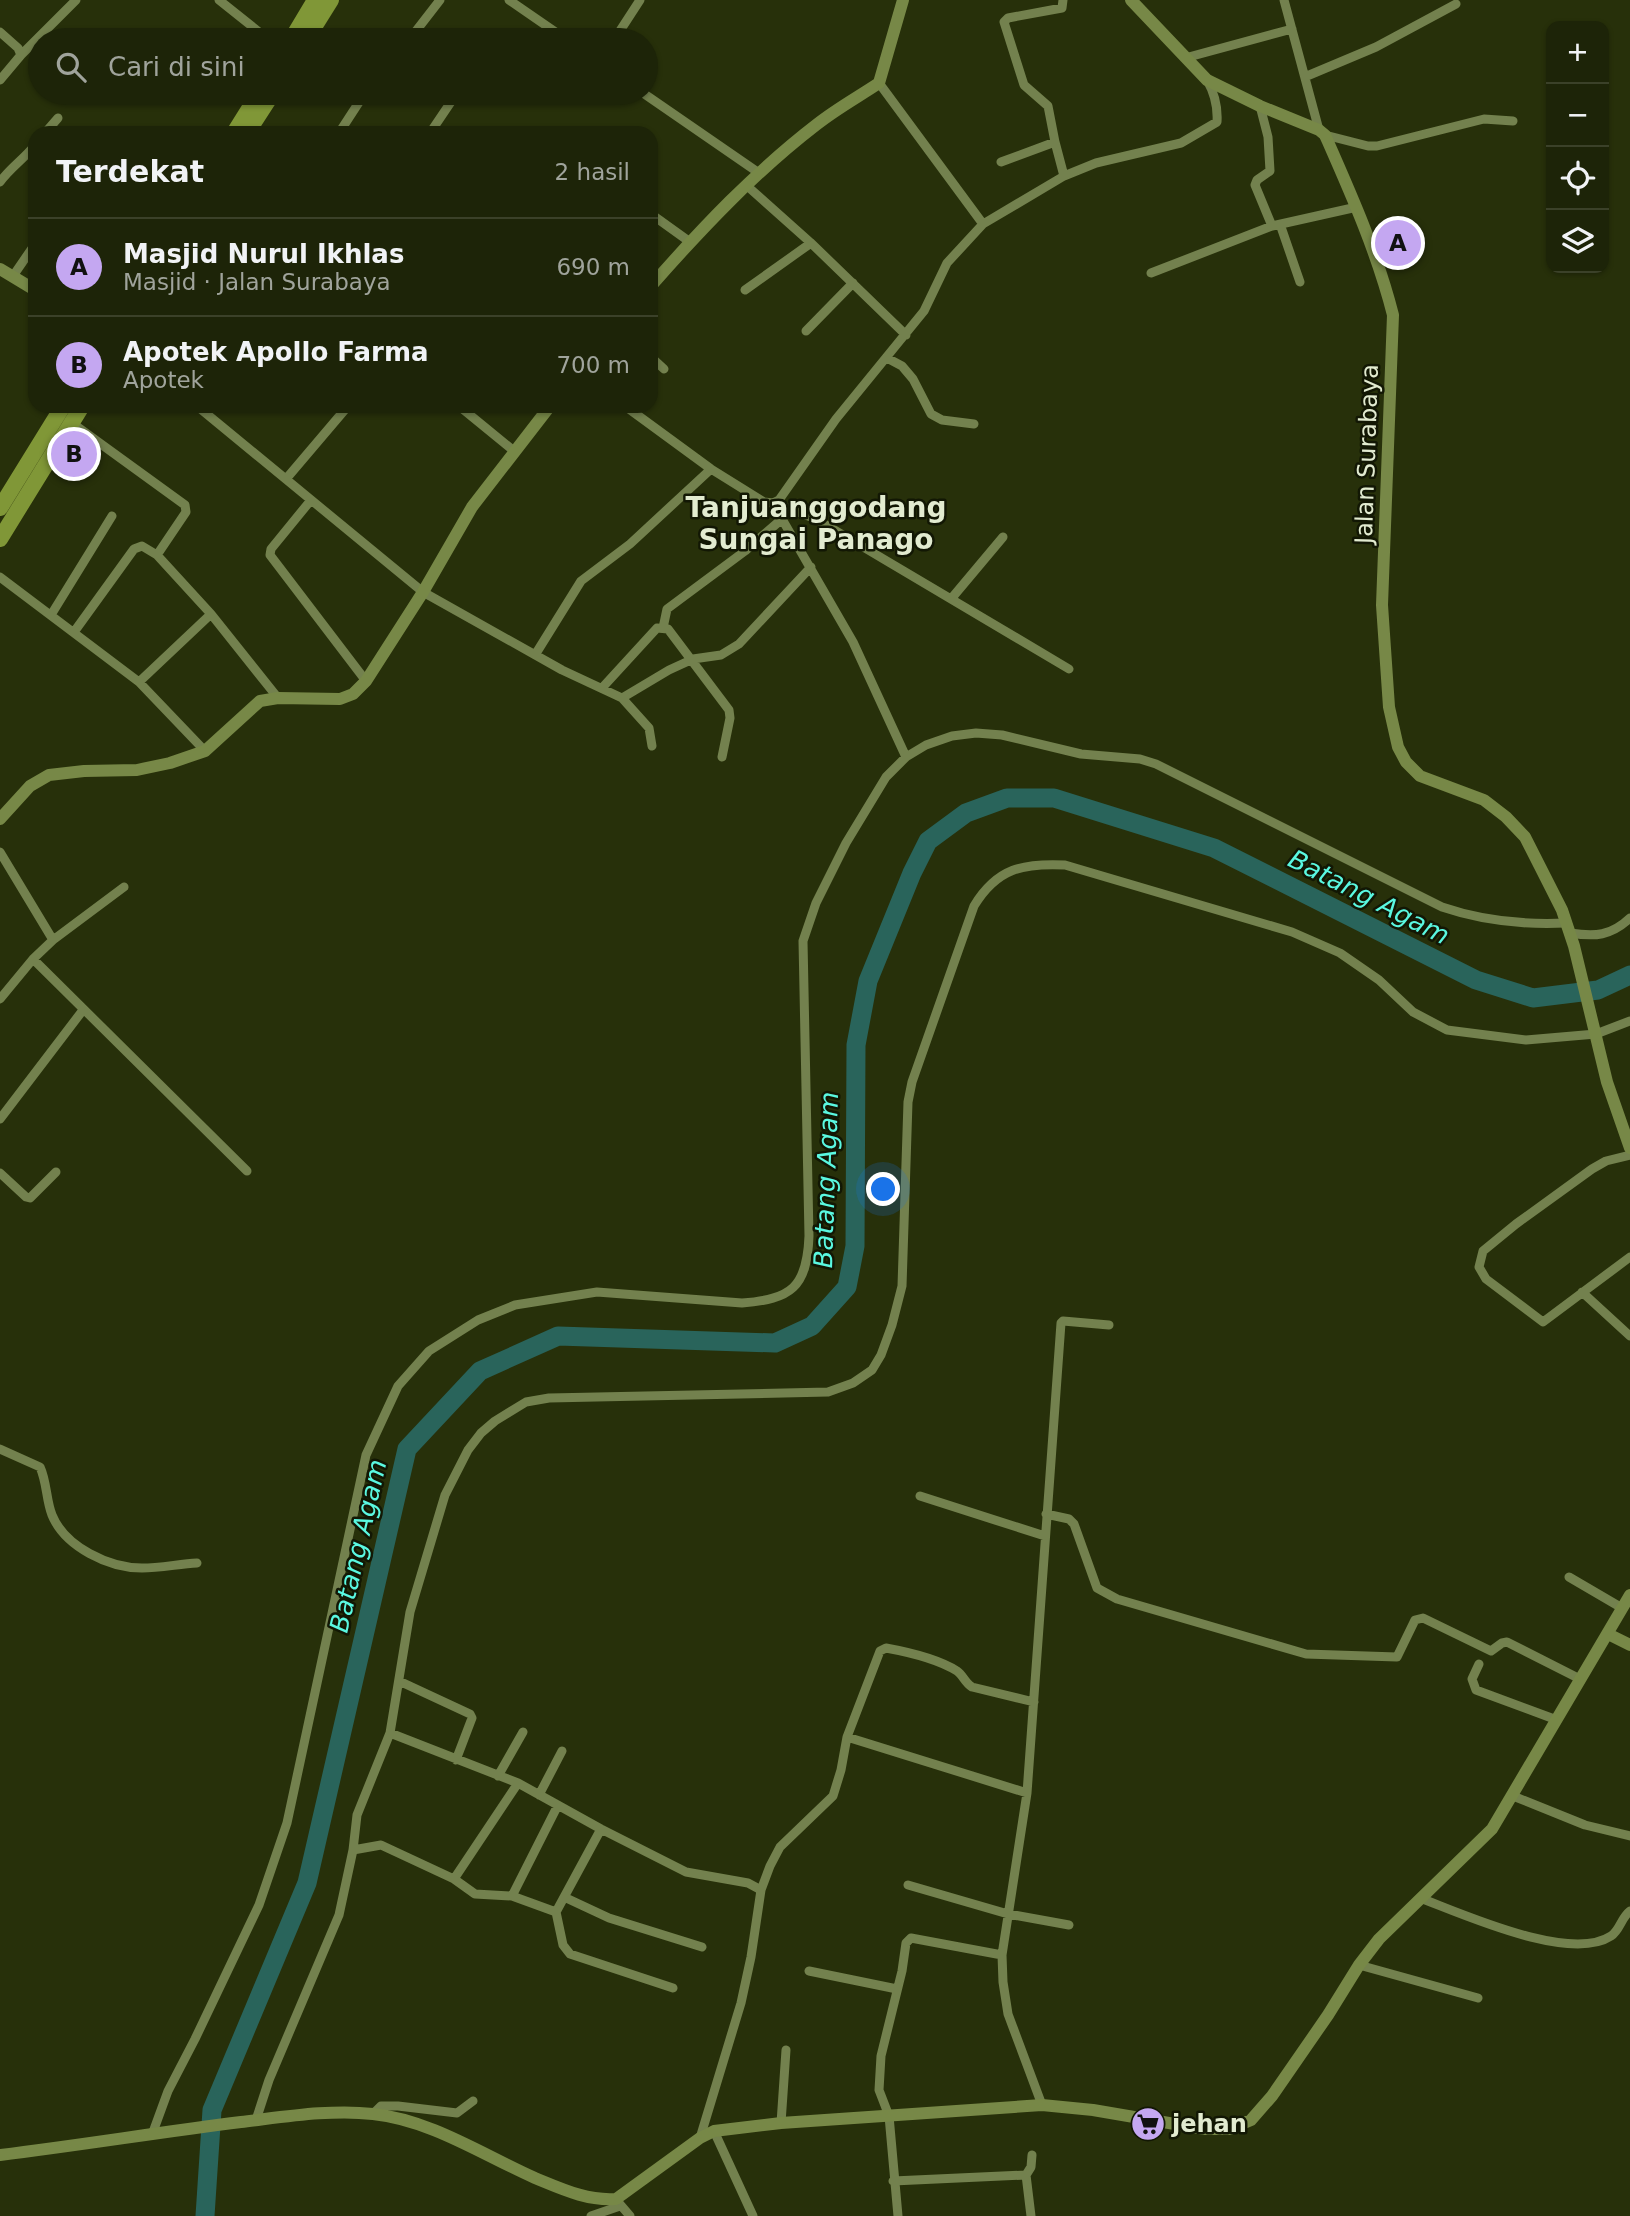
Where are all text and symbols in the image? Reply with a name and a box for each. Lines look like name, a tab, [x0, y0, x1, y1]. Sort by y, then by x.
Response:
map controls	[1546, 21, 1609, 273]
button: +	[1546, 21, 1609, 84]
search box	[28, 28, 658, 105]
icon: search	[52, 48, 90, 86]
text: Cari di sini	[108, 52, 245, 82]
button: −	[1546, 84, 1609, 147]
button: locate	[1546, 147, 1609, 210]
text: Terdekat	[56, 154, 204, 189]
text: 2 hasil	[555, 159, 630, 185]
button: layers	[1546, 210, 1609, 273]
pin: A	[1375, 217, 1421, 269]
text: Masjid Nurul Ikhlas	[123, 239, 404, 269]
text: A	[70, 254, 88, 280]
text: 690 m	[556, 254, 630, 280]
text: Masjid · Jalan Surabaya	[123, 269, 391, 295]
text: Apotek Apollo Farma	[123, 337, 429, 367]
text: B	[70, 352, 88, 378]
text: 700 m	[556, 352, 630, 378]
street label: Jalan Surabaya	[1350, 364, 1384, 546]
text: Apotek	[123, 367, 204, 393]
pin: B	[51, 428, 97, 480]
district label: Tanjuanggodang Sungai Panago	[686, 491, 946, 556]
water label: Batang Agam	[1283, 844, 1455, 950]
water label: Batang Agam	[808, 1091, 844, 1269]
your location	[866, 1172, 900, 1206]
water label: Batang Agam	[324, 1457, 392, 1635]
supermarket icon: jehan	[1129, 2105, 1167, 2143]
place label: jehan	[1171, 2110, 1247, 2138]

